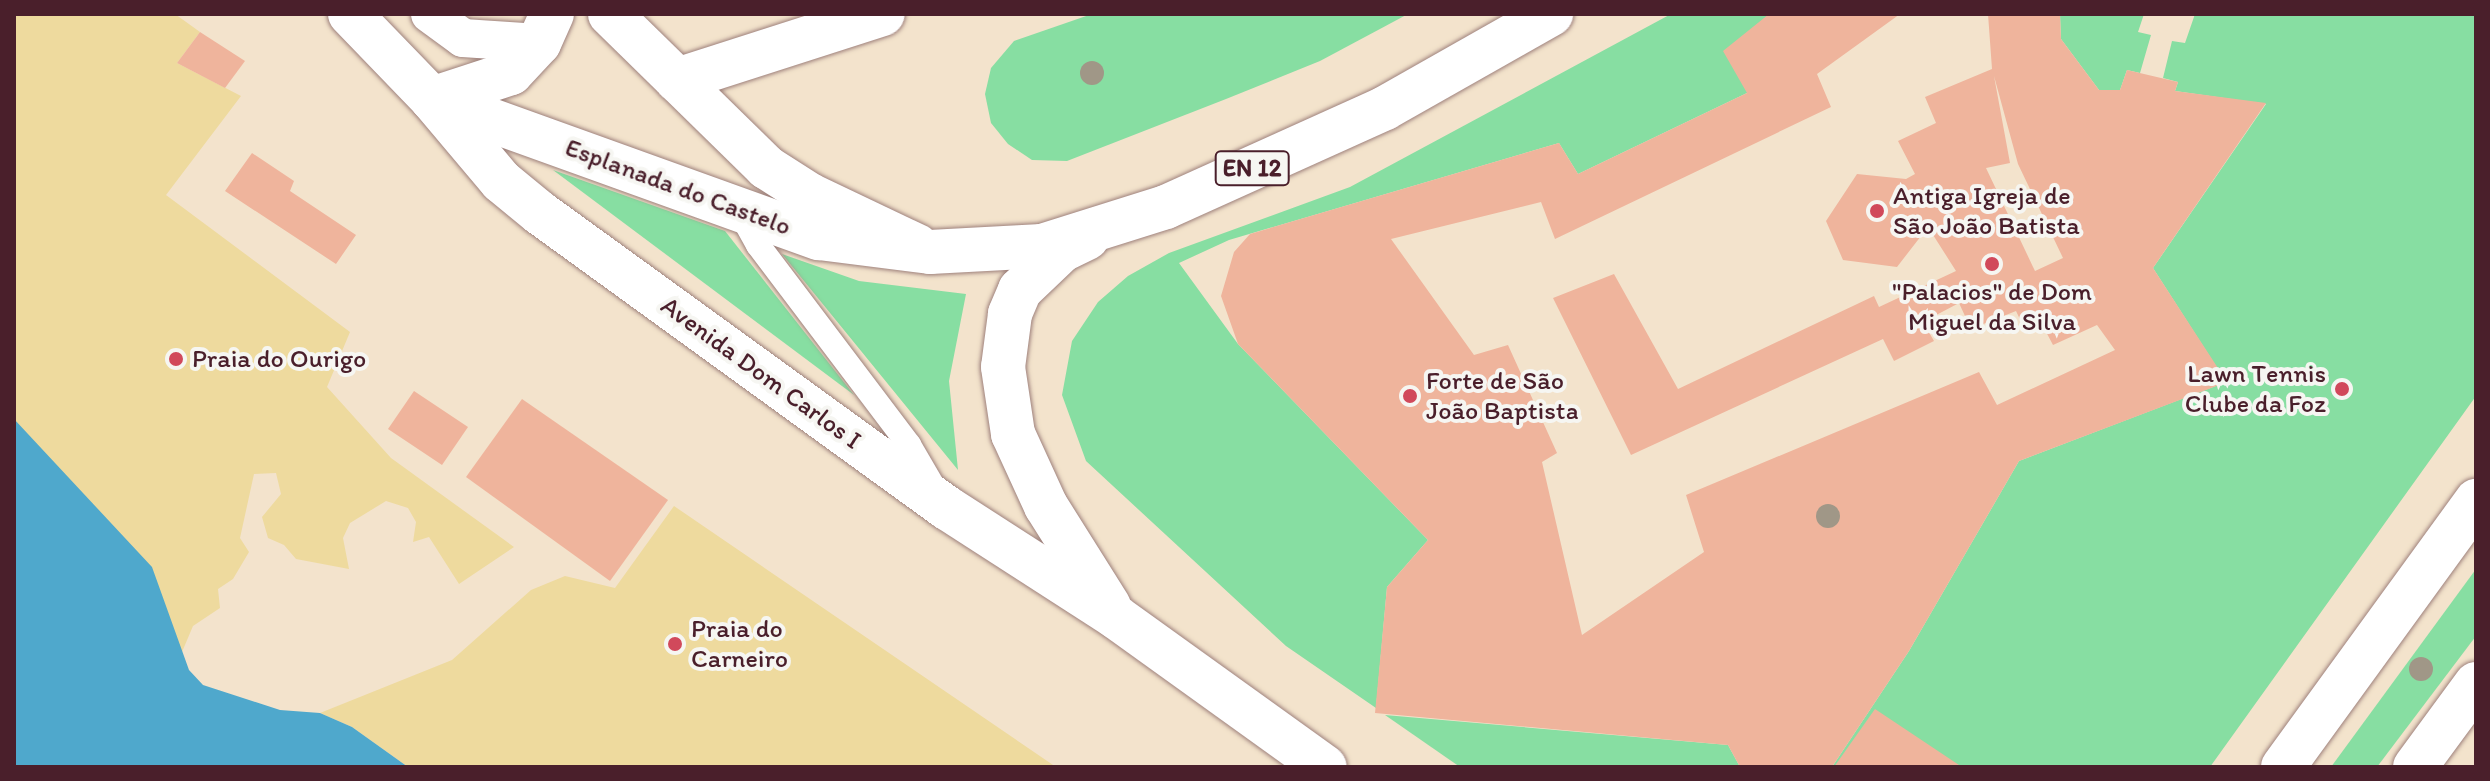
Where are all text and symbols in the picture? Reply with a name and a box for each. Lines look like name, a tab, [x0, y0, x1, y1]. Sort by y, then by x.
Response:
street label: Esplanada do Castelo	[561, 132, 795, 242]
road number: EN 12	[1214, 148, 1290, 188]
place label: Antiga Igreja de São João Batista	[1893, 180, 2080, 242]
marker: Antiga Igreja de São João Batista	[1868, 202, 1886, 220]
marker: "Palacios" de Dom Miguel da Silva	[1983, 255, 2001, 273]
place label: "Palacios" de Dom Miguel da Silva	[1892, 276, 2092, 338]
street label: Avenida Dom Carlos I	[654, 289, 868, 457]
place label: Praia do Ourigo	[192, 343, 367, 375]
marker: Praia do Ourigo	[167, 350, 185, 368]
place label: Lawn Tennis Clube da Foz	[2184, 358, 2326, 420]
place label: Forte de São João Baptista	[1426, 365, 1580, 426]
marker: Lawn Tennis Clube da Foz	[2333, 380, 2351, 398]
marker: Forte de São João Baptista	[1401, 387, 1419, 405]
place label: Praia do Carneiro	[691, 613, 788, 674]
marker: Praia do Carneiro	[666, 635, 684, 653]

